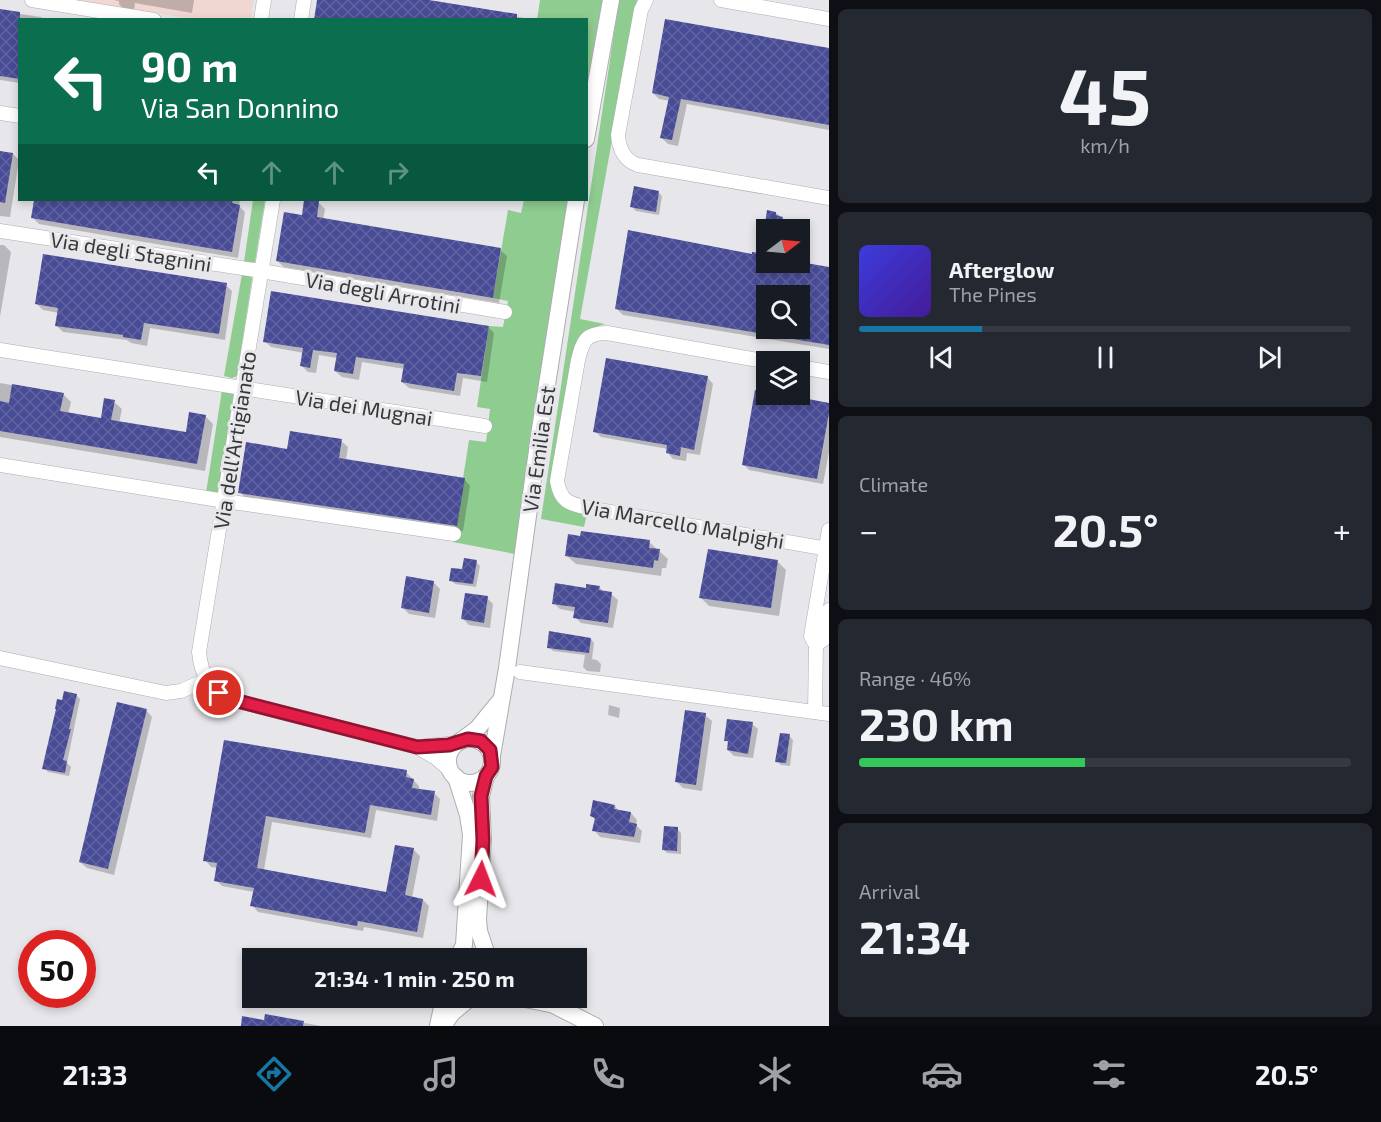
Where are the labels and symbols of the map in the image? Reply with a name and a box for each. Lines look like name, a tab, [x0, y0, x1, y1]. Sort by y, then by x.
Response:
north arrow	[756, 219, 810, 273]
street label: Via degli Stagnini	[49, 226, 213, 276]
street label: Via degli Arrotini	[304, 266, 462, 318]
street label: Via dell'Artigianato	[208, 349, 260, 531]
street label: Via dei Mugnai	[294, 384, 434, 430]
street label: Via Emilia Est	[517, 384, 559, 514]
street label: Via Marcello Malpighi	[580, 493, 786, 553]
pin	[193, 667, 244, 718]
position arrow	[449, 847, 513, 911]
speed limit sign: 50	[18, 930, 96, 1008]

